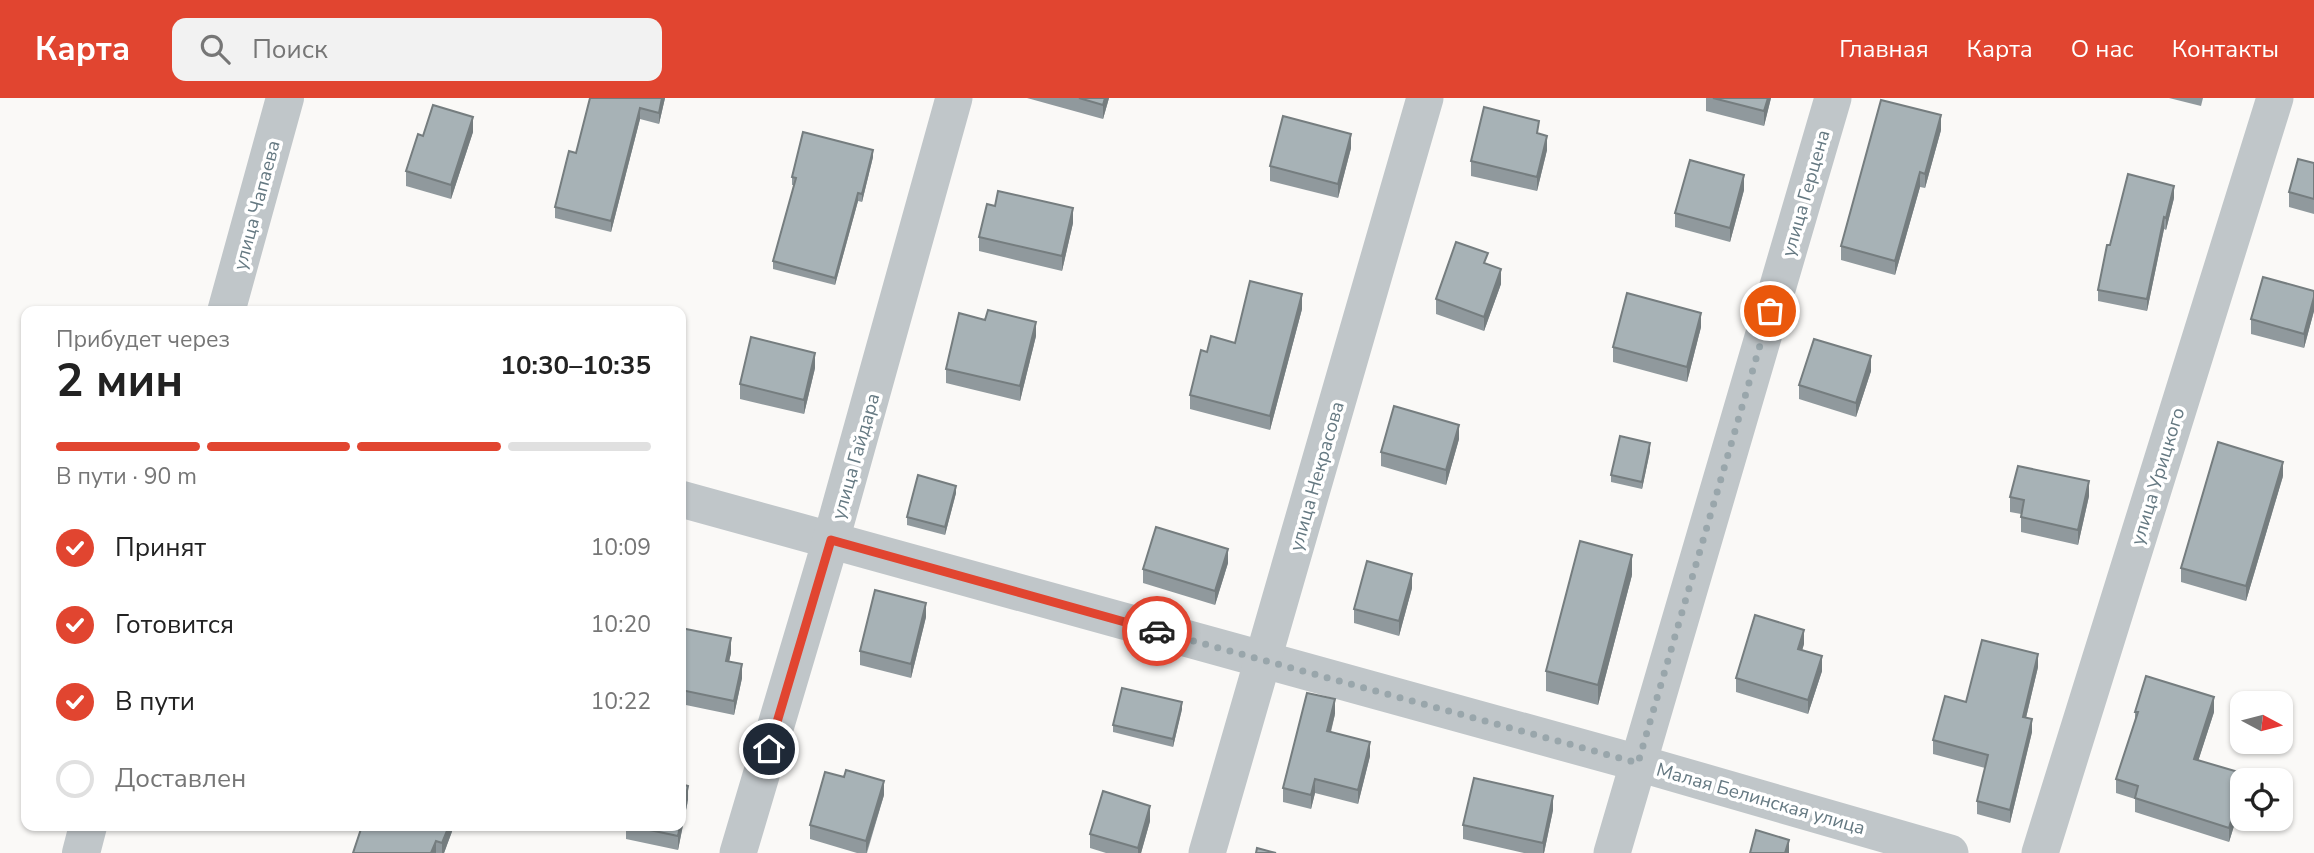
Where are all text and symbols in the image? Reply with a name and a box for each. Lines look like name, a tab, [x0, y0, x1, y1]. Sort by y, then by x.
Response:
search box	[172, 18, 662, 81]
text: Карта	[35, 27, 130, 72]
icon: search	[196, 30, 234, 68]
text: Поиск	[252, 32, 328, 67]
text: Главная	[1839, 33, 1929, 65]
text: Карта	[1967, 33, 2033, 65]
text: О нас	[2071, 33, 2134, 65]
text: Контакты	[2172, 33, 2279, 65]
street label: улица Герцена	[1775, 127, 1836, 260]
street label: улица Чапаева	[227, 138, 287, 273]
pin	[1740, 281, 1800, 341]
icon: bag	[1751, 292, 1789, 330]
text: Прибудет через	[56, 324, 230, 355]
text: 10:30–10:35	[500, 348, 651, 383]
text: 2 мин	[56, 349, 183, 412]
street label: улица Гайдара	[826, 390, 886, 522]
street label: улица Некрасова	[1283, 398, 1351, 554]
street label: улица Урицкого	[2125, 404, 2191, 548]
text: В пути · 90 m	[56, 461, 197, 492]
icon: check	[56, 529, 94, 567]
text: Принят	[115, 530, 206, 565]
text: 10:09	[591, 532, 651, 563]
courier	[1122, 596, 1192, 666]
icon: check	[56, 606, 94, 644]
text: Готовится	[115, 607, 234, 642]
text: 10:20	[591, 609, 651, 640]
icon: car	[1138, 612, 1176, 650]
icon: check	[56, 683, 94, 721]
text: В пути	[115, 684, 195, 719]
text: 10:22	[591, 686, 651, 717]
north arrow	[2230, 691, 2292, 754]
map controls	[2230, 691, 2293, 831]
pin	[739, 719, 799, 779]
icon: home	[750, 730, 788, 768]
street label: Малая Белинская улица	[1653, 757, 1868, 841]
text: Доставлен	[115, 761, 246, 796]
button: locate	[2230, 768, 2293, 831]

